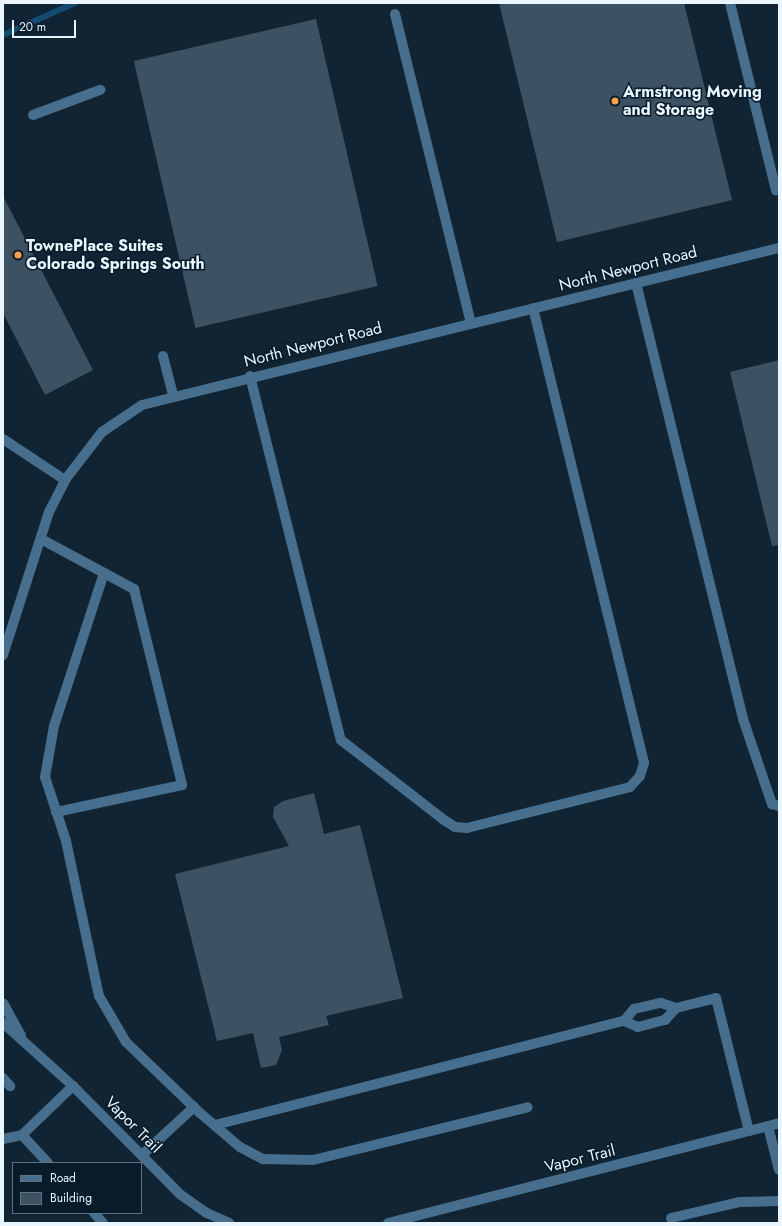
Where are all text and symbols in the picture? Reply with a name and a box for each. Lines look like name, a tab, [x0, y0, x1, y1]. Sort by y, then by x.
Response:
scale bar	[14, 12, 78, 38]
text: 20 m	[19, 18, 46, 36]
place label: Armstrong Moving and Storage	[623, 82, 762, 120]
marker: Armstrong Moving and Storage	[610, 96, 620, 106]
place label: TownePlace Suites Colorado Springs South	[26, 236, 204, 274]
street label: North Newport Road	[557, 243, 699, 295]
marker: TownePlace Suites Colorado Springs South	[13, 250, 23, 260]
street label: North Newport Road	[242, 319, 384, 371]
street label: Vapor Trail	[101, 1093, 165, 1157]
street label: Vapor Trail	[543, 1141, 617, 1177]
legend	[12, 1162, 142, 1214]
text: Road	[50, 1169, 76, 1187]
text: Building	[50, 1189, 92, 1207]

